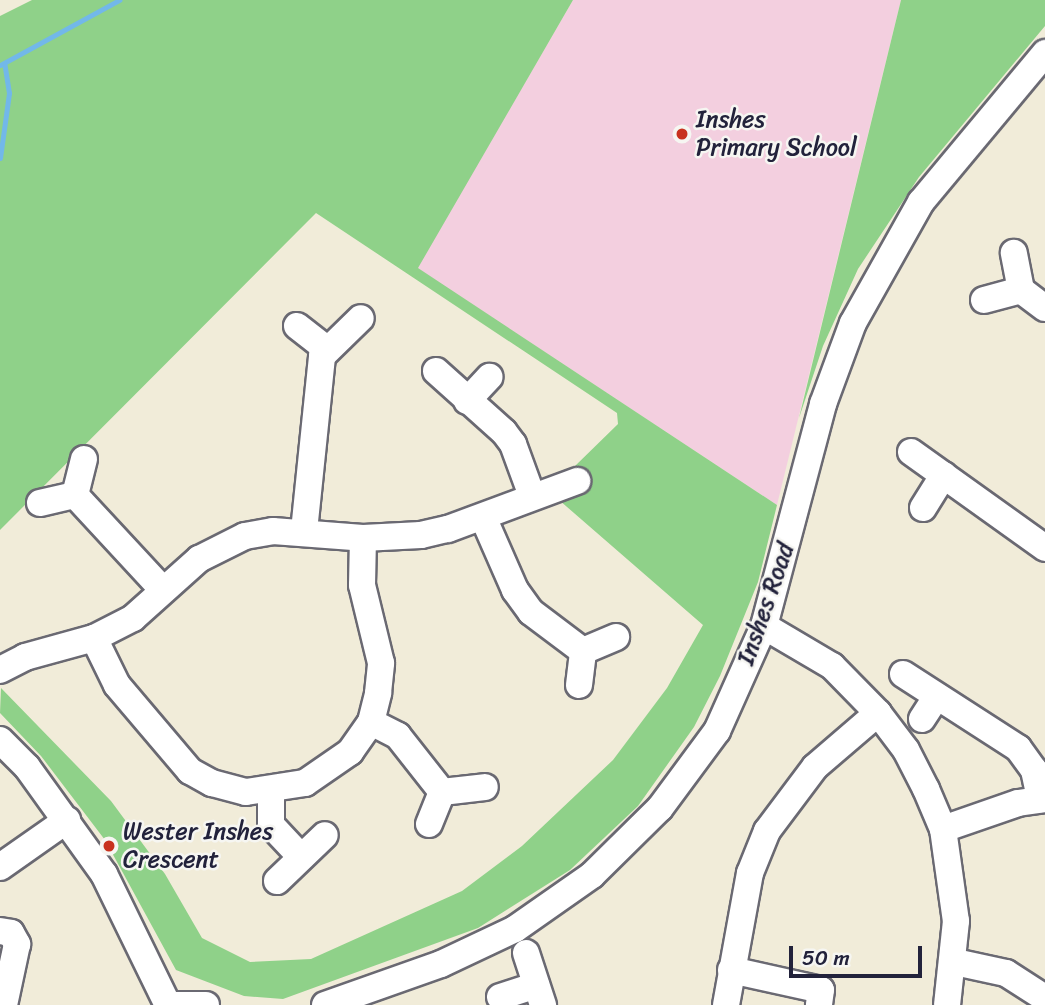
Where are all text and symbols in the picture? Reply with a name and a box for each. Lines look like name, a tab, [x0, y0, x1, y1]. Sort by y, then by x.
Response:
place label: Inshes Primary School	[696, 106, 857, 162]
marker: Inshes Primary School	[674, 126, 690, 142]
street label: Inshes Road	[732, 539, 800, 669]
place label: Wester Inshes Crescent	[123, 818, 273, 874]
marker: Wester Inshes Crescent	[101, 838, 117, 854]
scale bar	[793, 932, 926, 976]
text: 50 m	[802, 939, 850, 977]

